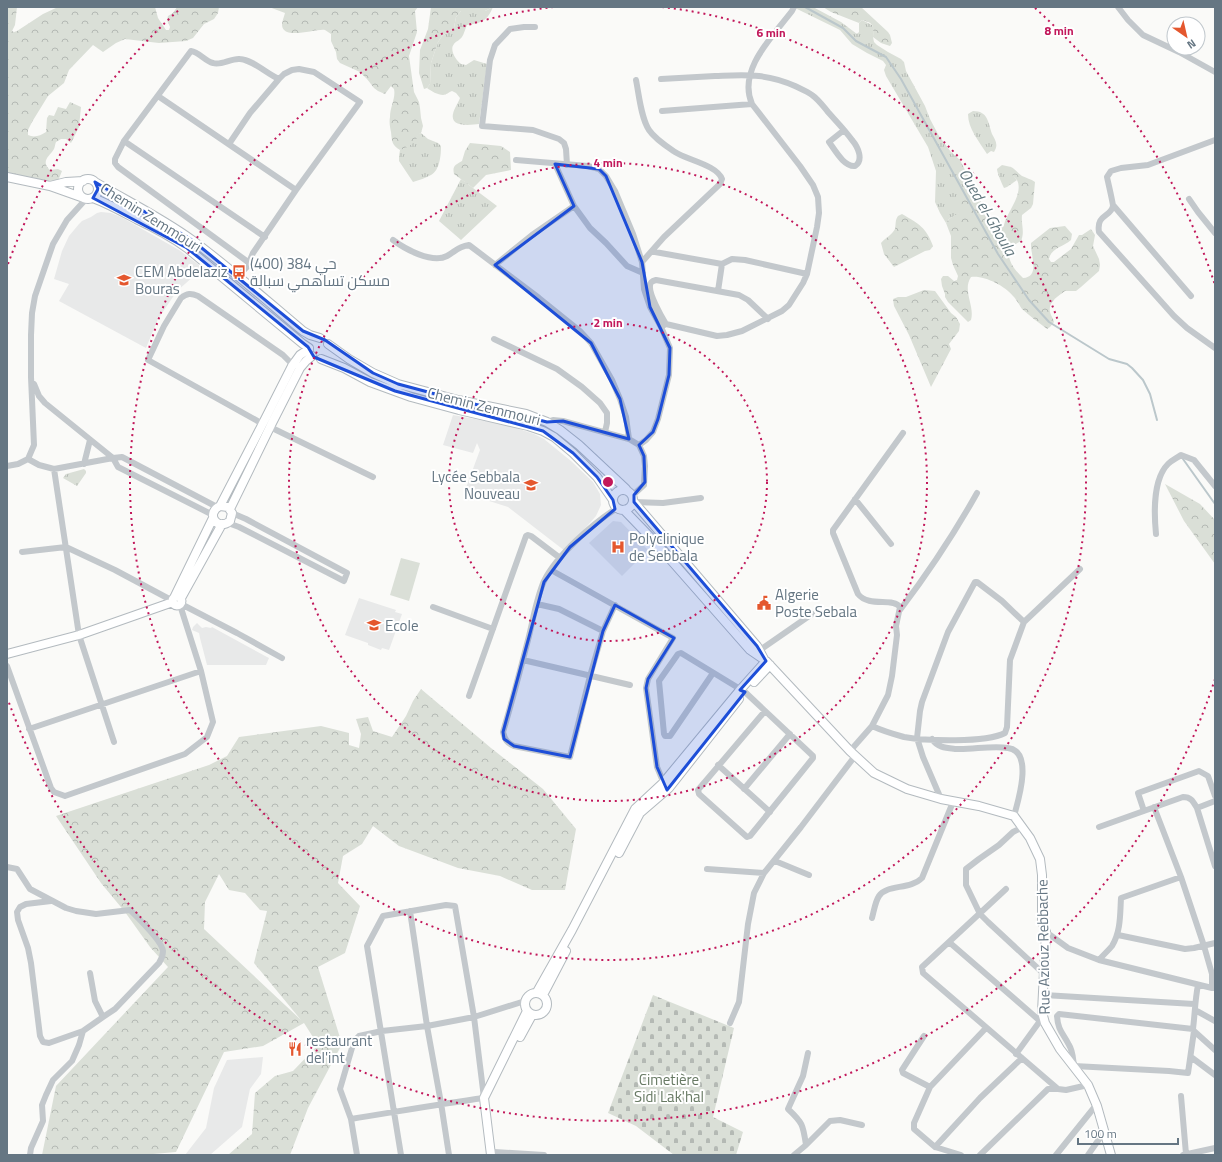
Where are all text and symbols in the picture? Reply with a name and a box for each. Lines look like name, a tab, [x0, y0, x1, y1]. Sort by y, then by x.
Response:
north arrow	[1166, 16, 1206, 56]
text: 8 min	[1044, 21, 1074, 40]
text: 6 min	[756, 23, 786, 42]
text: N	[1184, 36, 1199, 53]
text: 4 min	[593, 153, 623, 172]
water label: Oued el-Ghoula	[953, 164, 1023, 261]
street label: Chemin Zemmouri	[96, 177, 206, 257]
place label: حي 384 (400) مسكن تساهمي سبالة	[250, 252, 390, 293]
place label: CEM Abdelaziz Bouras	[135, 260, 228, 300]
bus stop icon: حي 384 (400) مسكن تساهمي سبالة	[231, 264, 247, 280]
school or university icon: CEM Abdelaziz Bouras	[116, 272, 132, 288]
text: 2 min	[593, 313, 623, 332]
street label: Chemin Zemmouri	[425, 381, 543, 431]
place label: Lycée Sebbala Nouveau	[432, 465, 520, 505]
centre of rings	[601, 475, 615, 489]
school or university icon: Lycée Sebbala Nouveau	[523, 477, 539, 493]
place label: Polyclinique de Sebbala	[629, 527, 704, 567]
hospital icon: Polyclinique de Sebbala	[610, 539, 626, 555]
place label: Algerie Poste Sebala	[775, 583, 857, 623]
public building icon: Algerie Poste Sebala	[756, 595, 772, 611]
place label: Ecole	[385, 614, 419, 637]
school or university icon: Ecole	[366, 617, 382, 633]
street label: Rue Aziouz Rebbache	[1030, 879, 1056, 1015]
place label: restaurant del'int	[306, 1029, 373, 1069]
restaurant icon: restaurant del'int	[287, 1041, 303, 1057]
park label: Cimetière Sidi Lak'hal	[634, 1068, 704, 1108]
scale bar	[1078, 1120, 1178, 1146]
text: 100 m	[1084, 1124, 1117, 1143]

